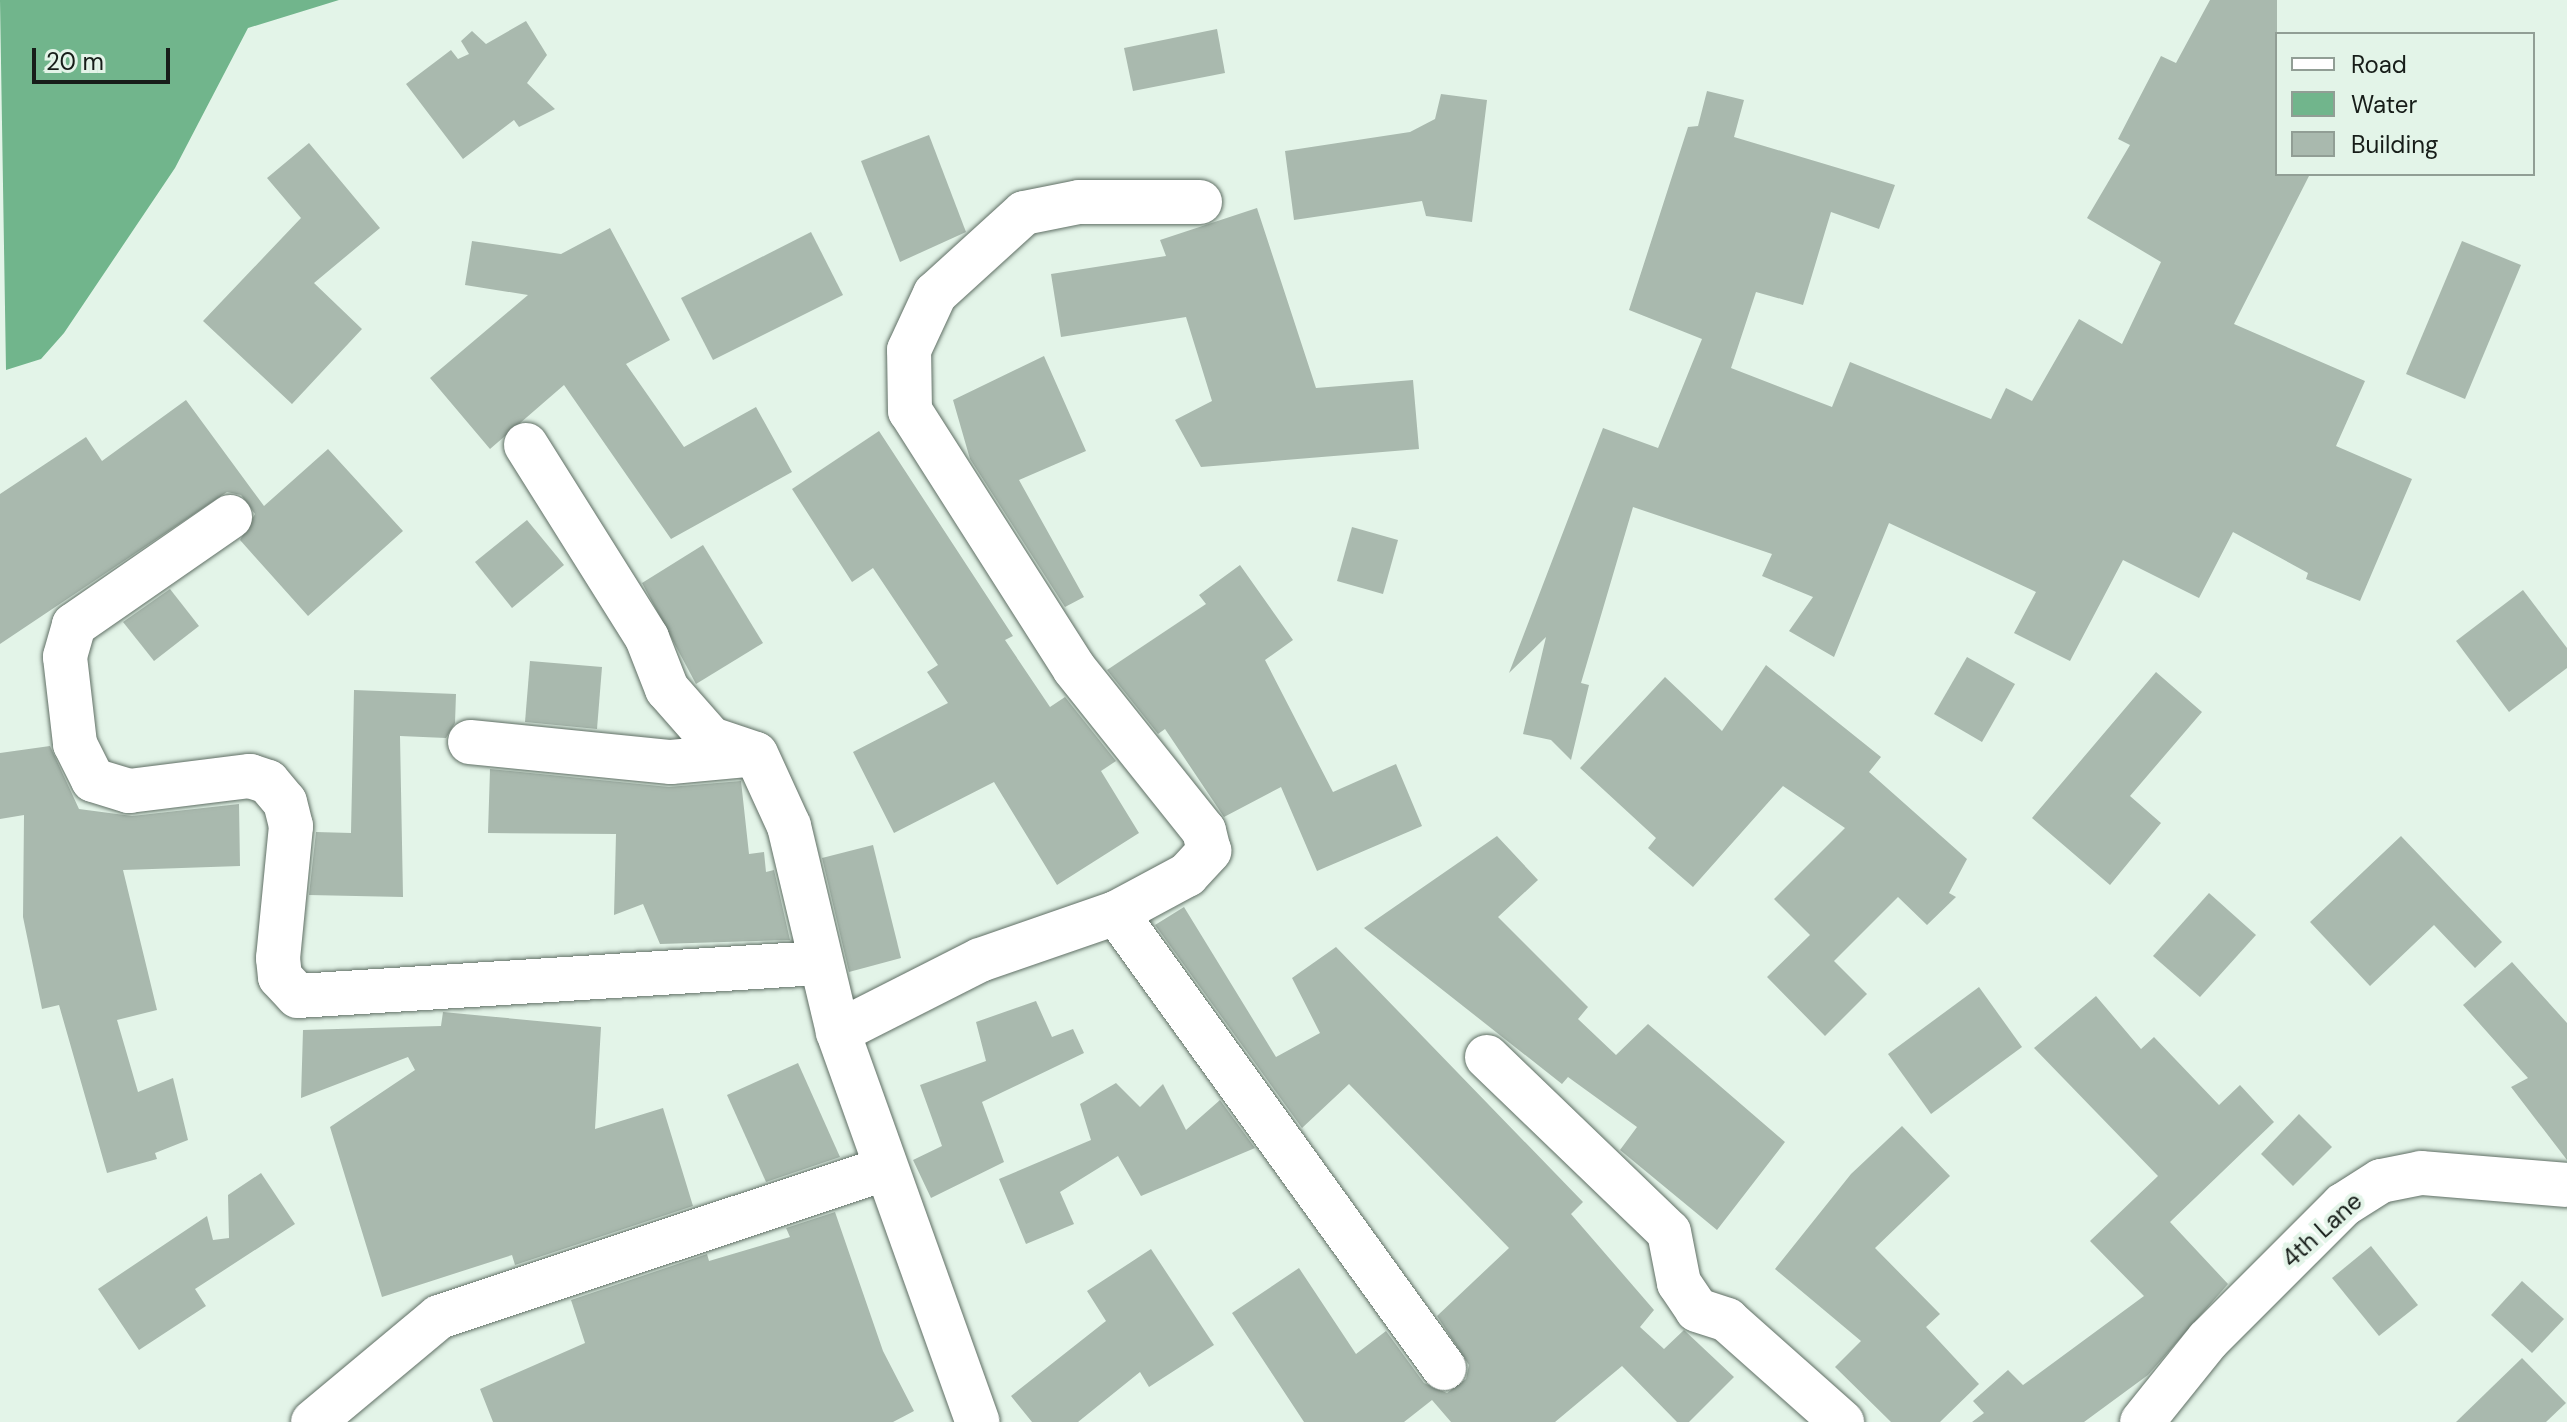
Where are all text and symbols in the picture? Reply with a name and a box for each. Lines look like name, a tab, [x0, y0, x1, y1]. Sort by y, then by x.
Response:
scale bar	[36, 32, 174, 82]
legend	[2275, 32, 2535, 176]
text: 20 m	[46, 46, 104, 77]
text: Road	[2351, 49, 2407, 80]
text: Water	[2351, 89, 2417, 120]
text: Building	[2351, 129, 2438, 160]
street label: 4th Lane	[2276, 1187, 2368, 1273]

